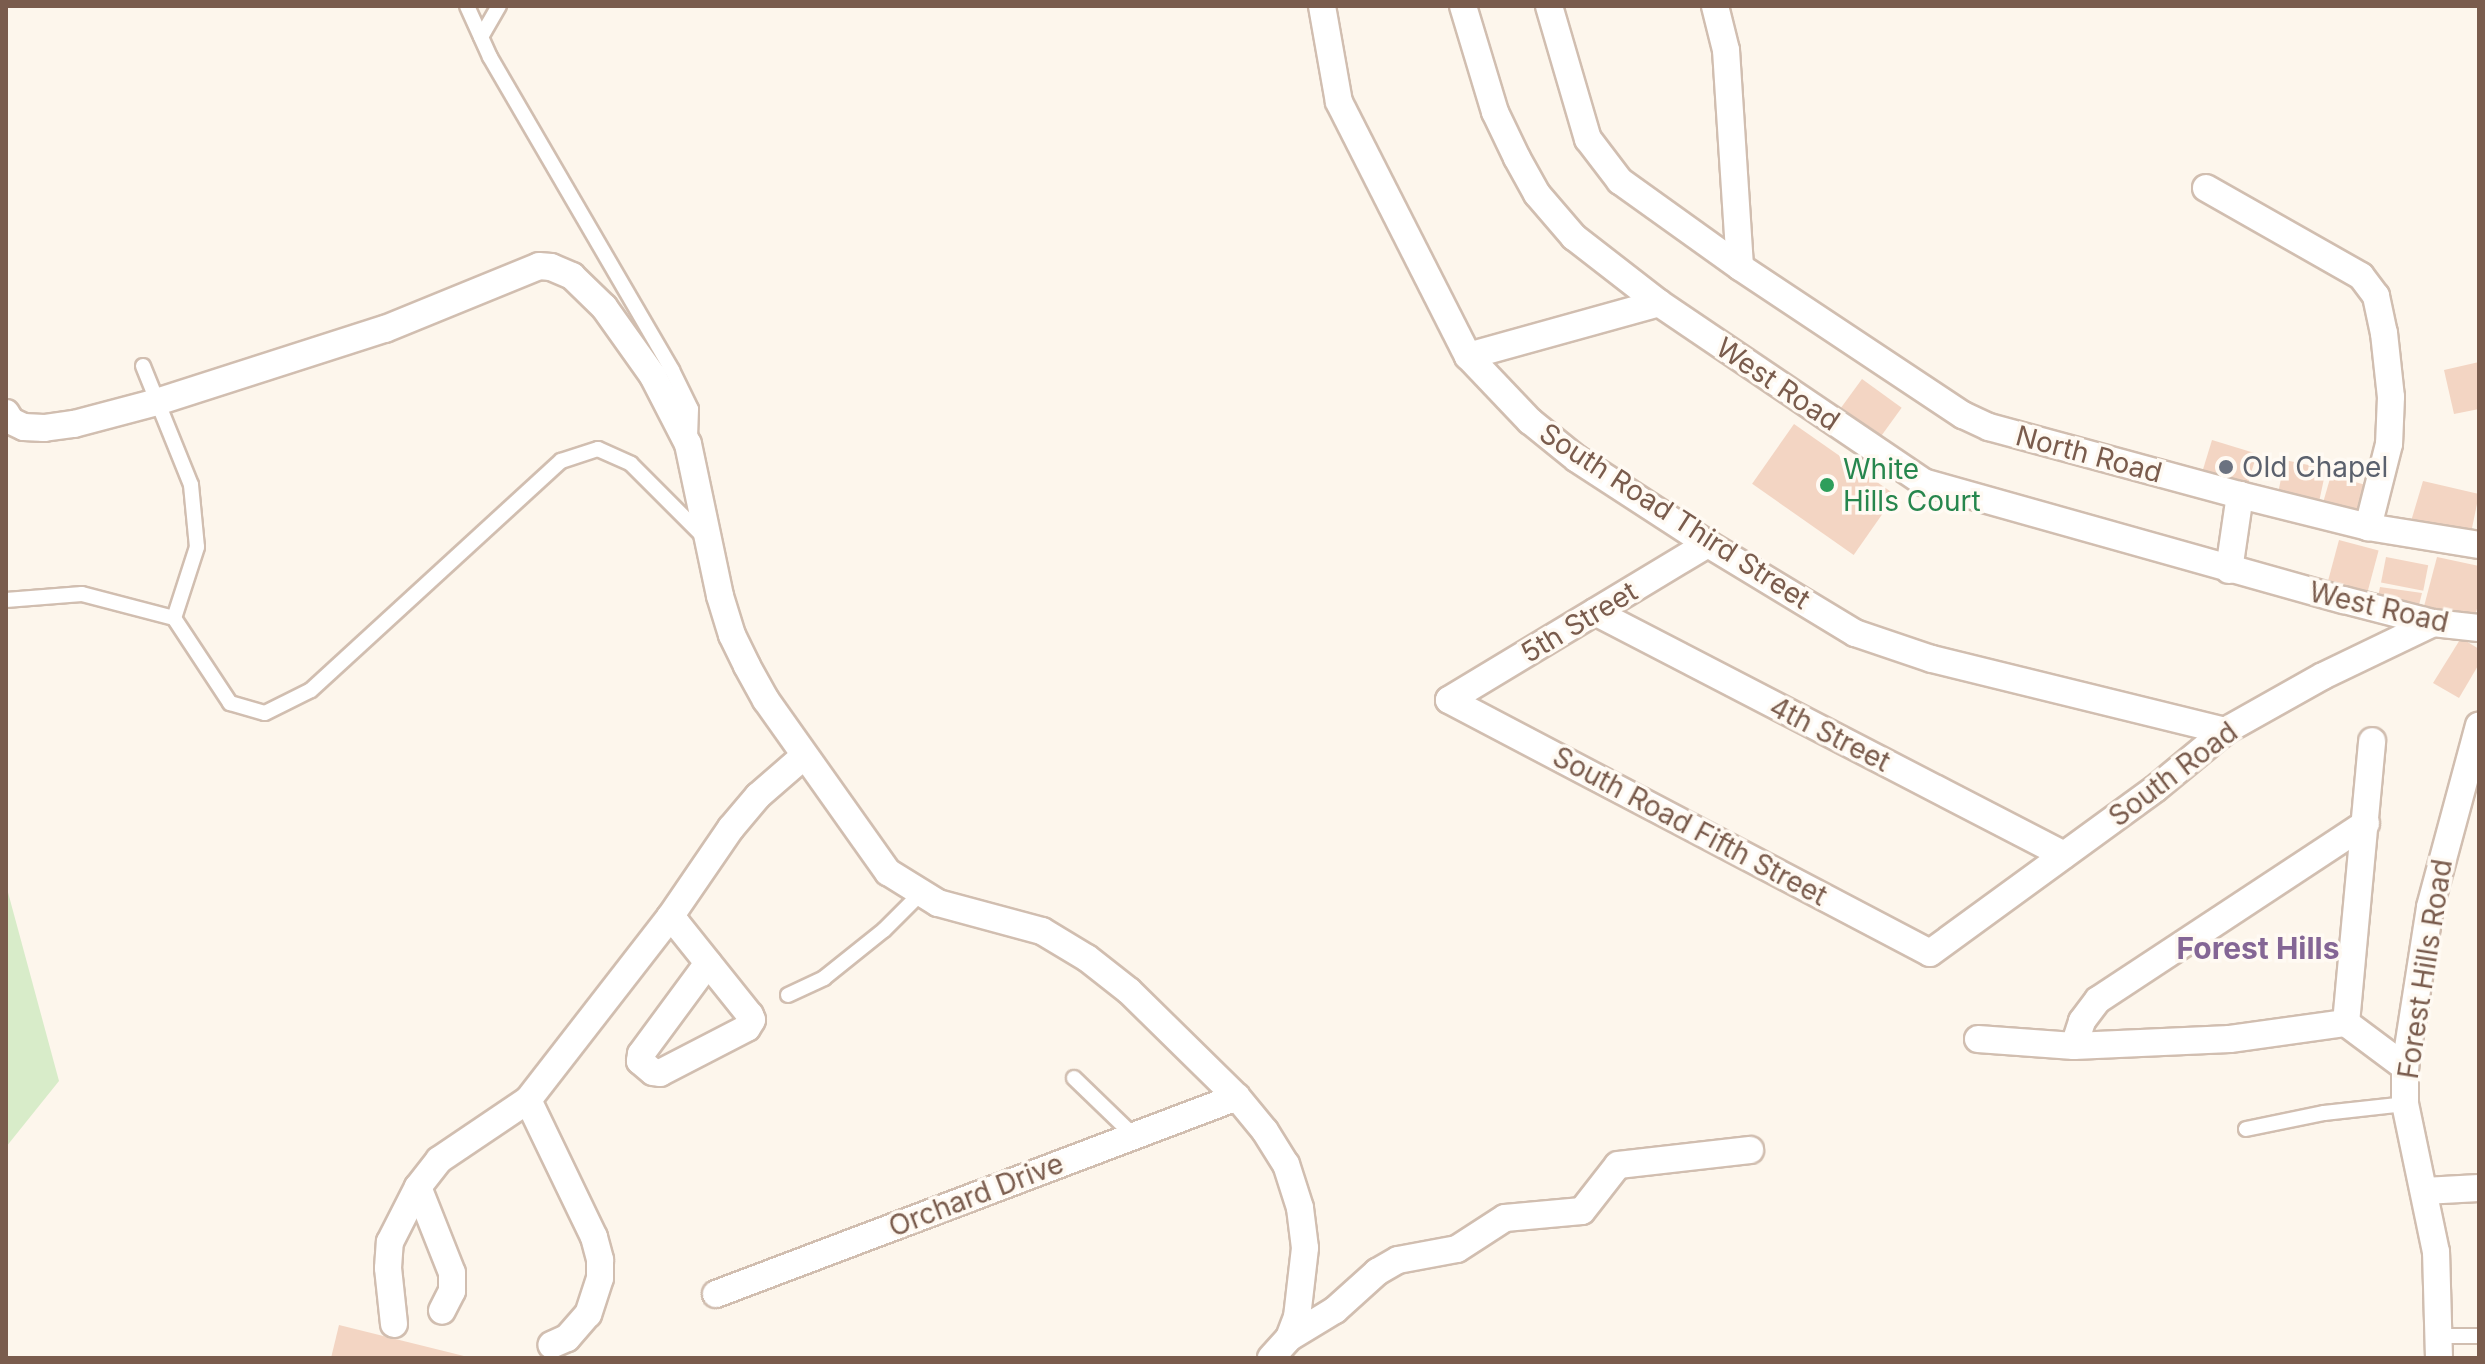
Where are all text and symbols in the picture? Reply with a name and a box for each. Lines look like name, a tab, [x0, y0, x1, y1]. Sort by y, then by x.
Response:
street label: West Road	[1710, 330, 1846, 438]
street label: South Road Third Street	[1533, 416, 1817, 616]
street label: North Road	[2012, 418, 2166, 490]
place label: Old Chapel	[2242, 450, 2388, 484]
place label: White Hills Court	[1843, 452, 1981, 518]
marker: Old Chapel	[2217, 458, 2235, 476]
marker: White Hills Court	[1818, 476, 1836, 494]
street label: 5th Street	[1515, 574, 1643, 670]
street label: West Road	[2306, 575, 2452, 639]
street label: 4th Street	[1764, 689, 1896, 779]
street label: South Road	[2102, 715, 2244, 833]
street label: South Road Fifth Street	[1547, 739, 1833, 913]
street label: Forest Hills Road	[2391, 857, 2459, 1081]
district label: Forest Hills	[2177, 930, 2339, 966]
street label: Orchard Drive	[884, 1146, 1068, 1244]

